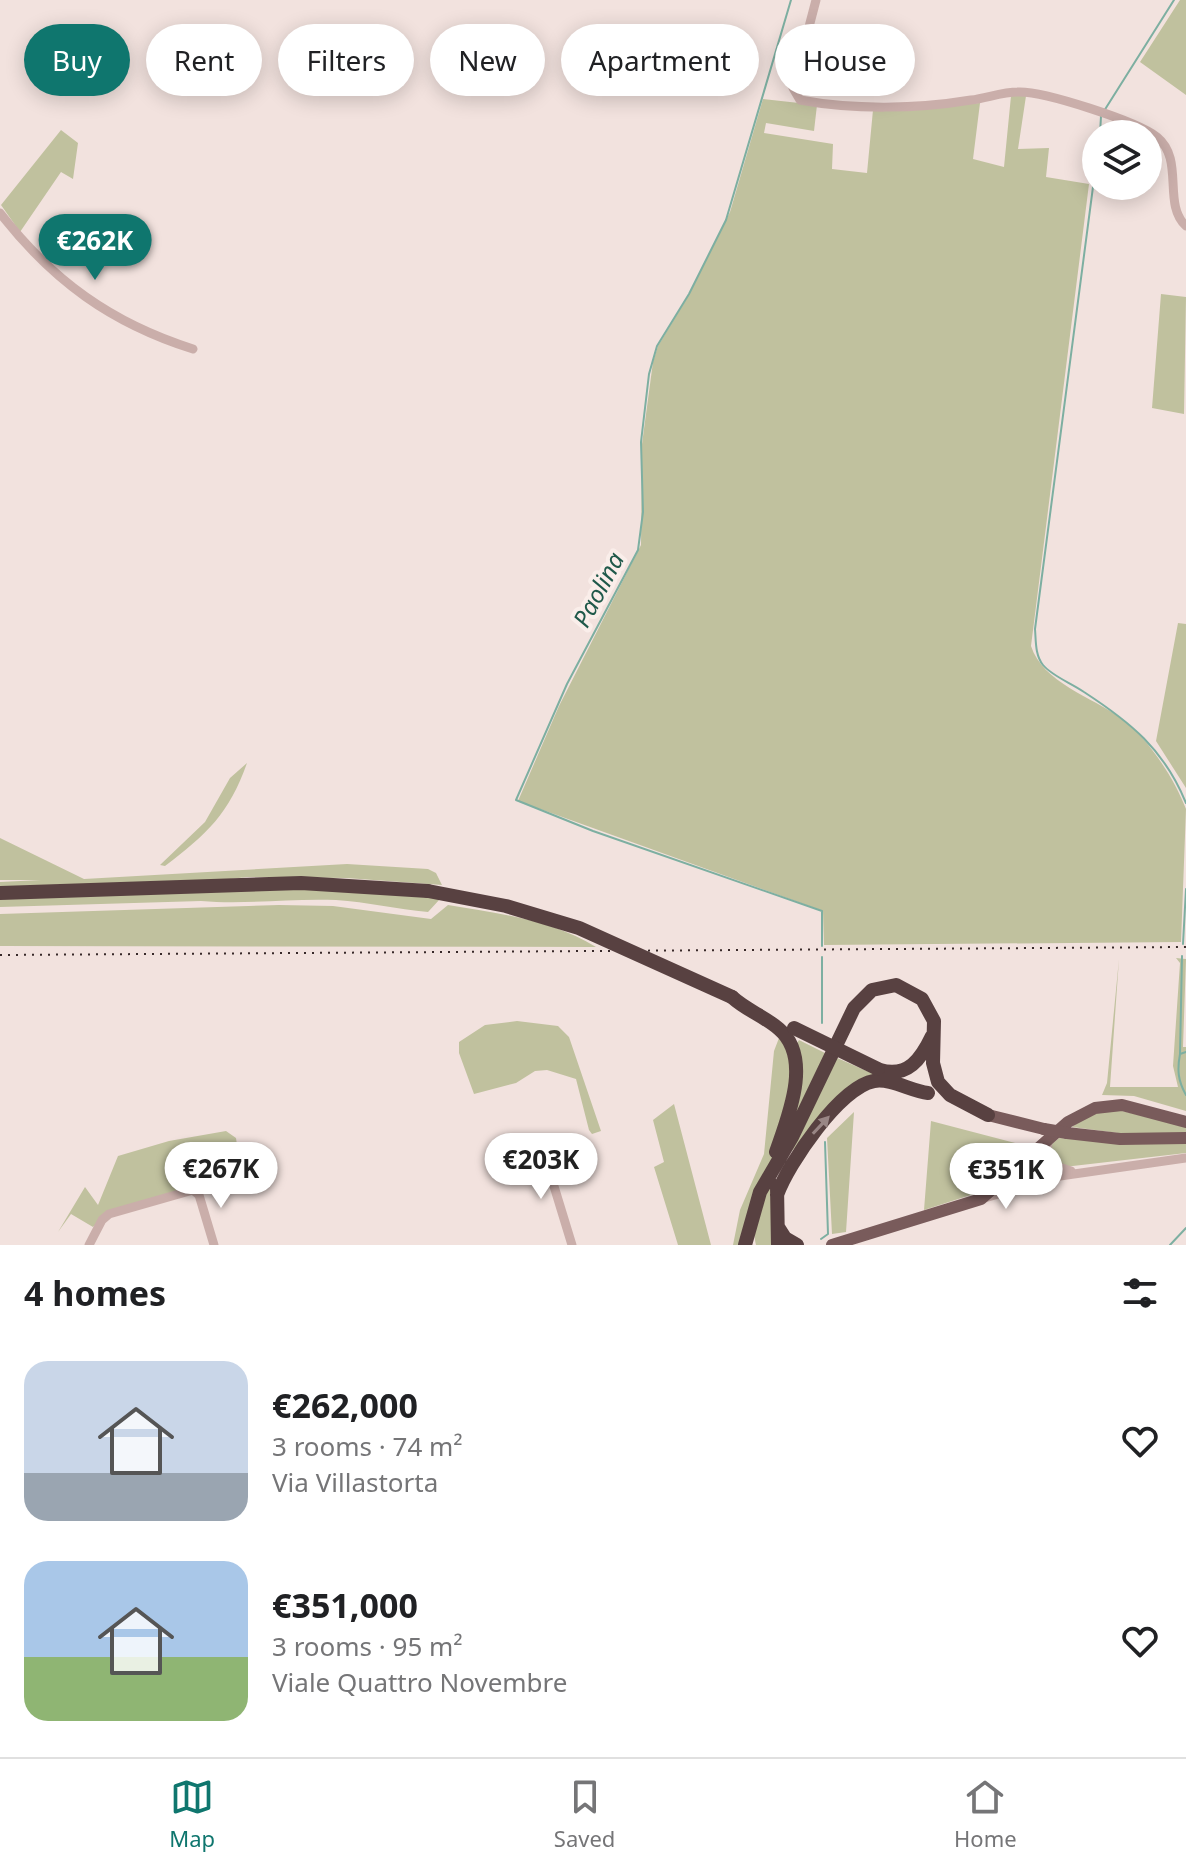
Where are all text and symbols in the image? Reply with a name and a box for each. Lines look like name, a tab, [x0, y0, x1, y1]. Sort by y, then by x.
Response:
chip: Buy	[24, 24, 130, 96]
chip: Rent	[146, 24, 262, 96]
chip: Filters	[278, 24, 414, 96]
chip: New	[430, 24, 545, 96]
chip: Apartment	[561, 24, 759, 96]
chip: House	[775, 24, 915, 96]
map controls	[1082, 120, 1162, 200]
button: layers	[1082, 120, 1162, 200]
pin: €262K	[39, 214, 151, 282]
text: €262K	[57, 222, 133, 258]
water label: Paolina	[564, 546, 631, 633]
one-way arrow	[812, 1116, 830, 1135]
pin: €203K	[485, 1133, 597, 1201]
text: €203K	[503, 1141, 579, 1177]
pin: €267K	[165, 1142, 277, 1210]
pin: €351K	[950, 1143, 1062, 1211]
text: €267K	[183, 1150, 259, 1186]
text: €351K	[968, 1151, 1044, 1187]
text: 4 homes	[24, 1270, 166, 1316]
icon: filters	[1118, 1271, 1162, 1315]
text: €262,000	[272, 1382, 418, 1428]
icon: home	[88, 1393, 184, 1489]
icon: heart	[1118, 1419, 1162, 1463]
text: 3 rooms · 74 m²	[272, 1428, 462, 1464]
text: Via Villastorta	[272, 1464, 438, 1500]
text: €351,000	[272, 1582, 418, 1628]
icon: home	[88, 1593, 184, 1689]
icon: heart	[1118, 1619, 1162, 1663]
text: 3 rooms · 95 m²	[272, 1628, 462, 1664]
text: Viale Quattro Novembre	[272, 1664, 568, 1700]
tab: Map	[169, 1775, 215, 1853]
tab: Saved	[554, 1775, 615, 1853]
tab: Home	[954, 1775, 1017, 1853]

